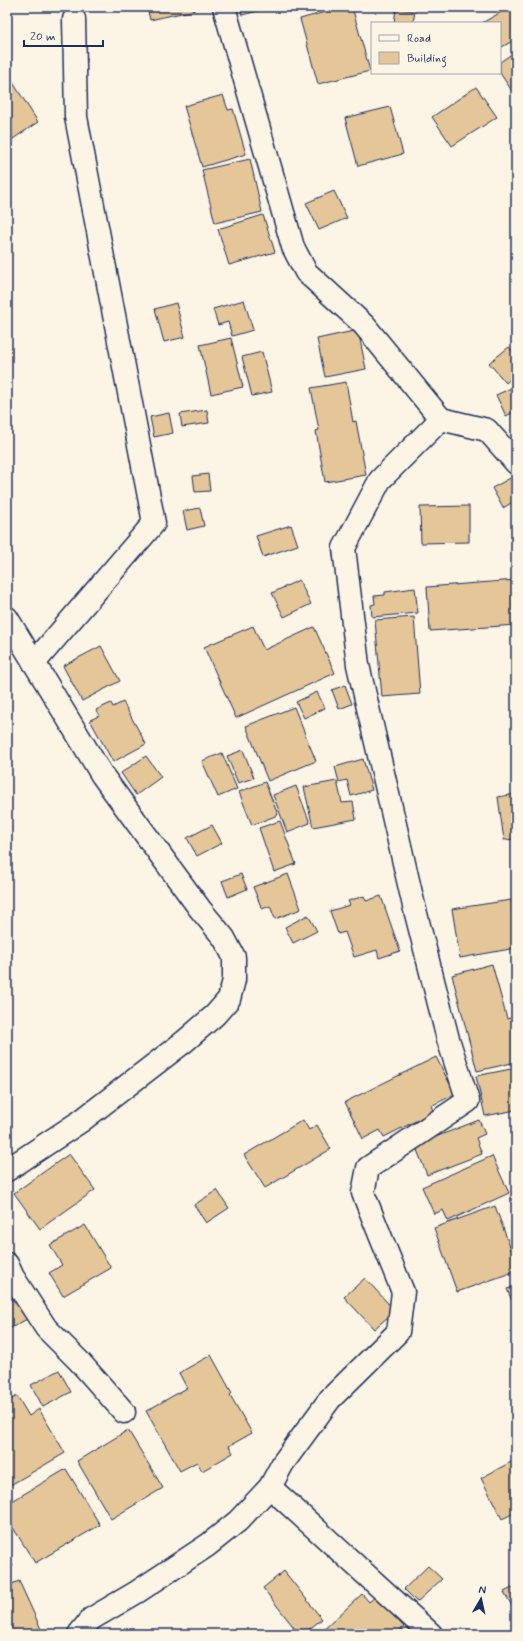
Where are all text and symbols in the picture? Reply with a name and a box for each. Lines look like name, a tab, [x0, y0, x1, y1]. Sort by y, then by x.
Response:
scale bar	[24, 22, 103, 48]
legend	[371, 22, 501, 74]
text: 20 m	[30, 29, 56, 45]
text: Road	[407, 31, 431, 47]
text: Building	[407, 51, 447, 68]
north arrow	[461, 1579, 501, 1619]
text: N	[478, 1583, 487, 1598]

